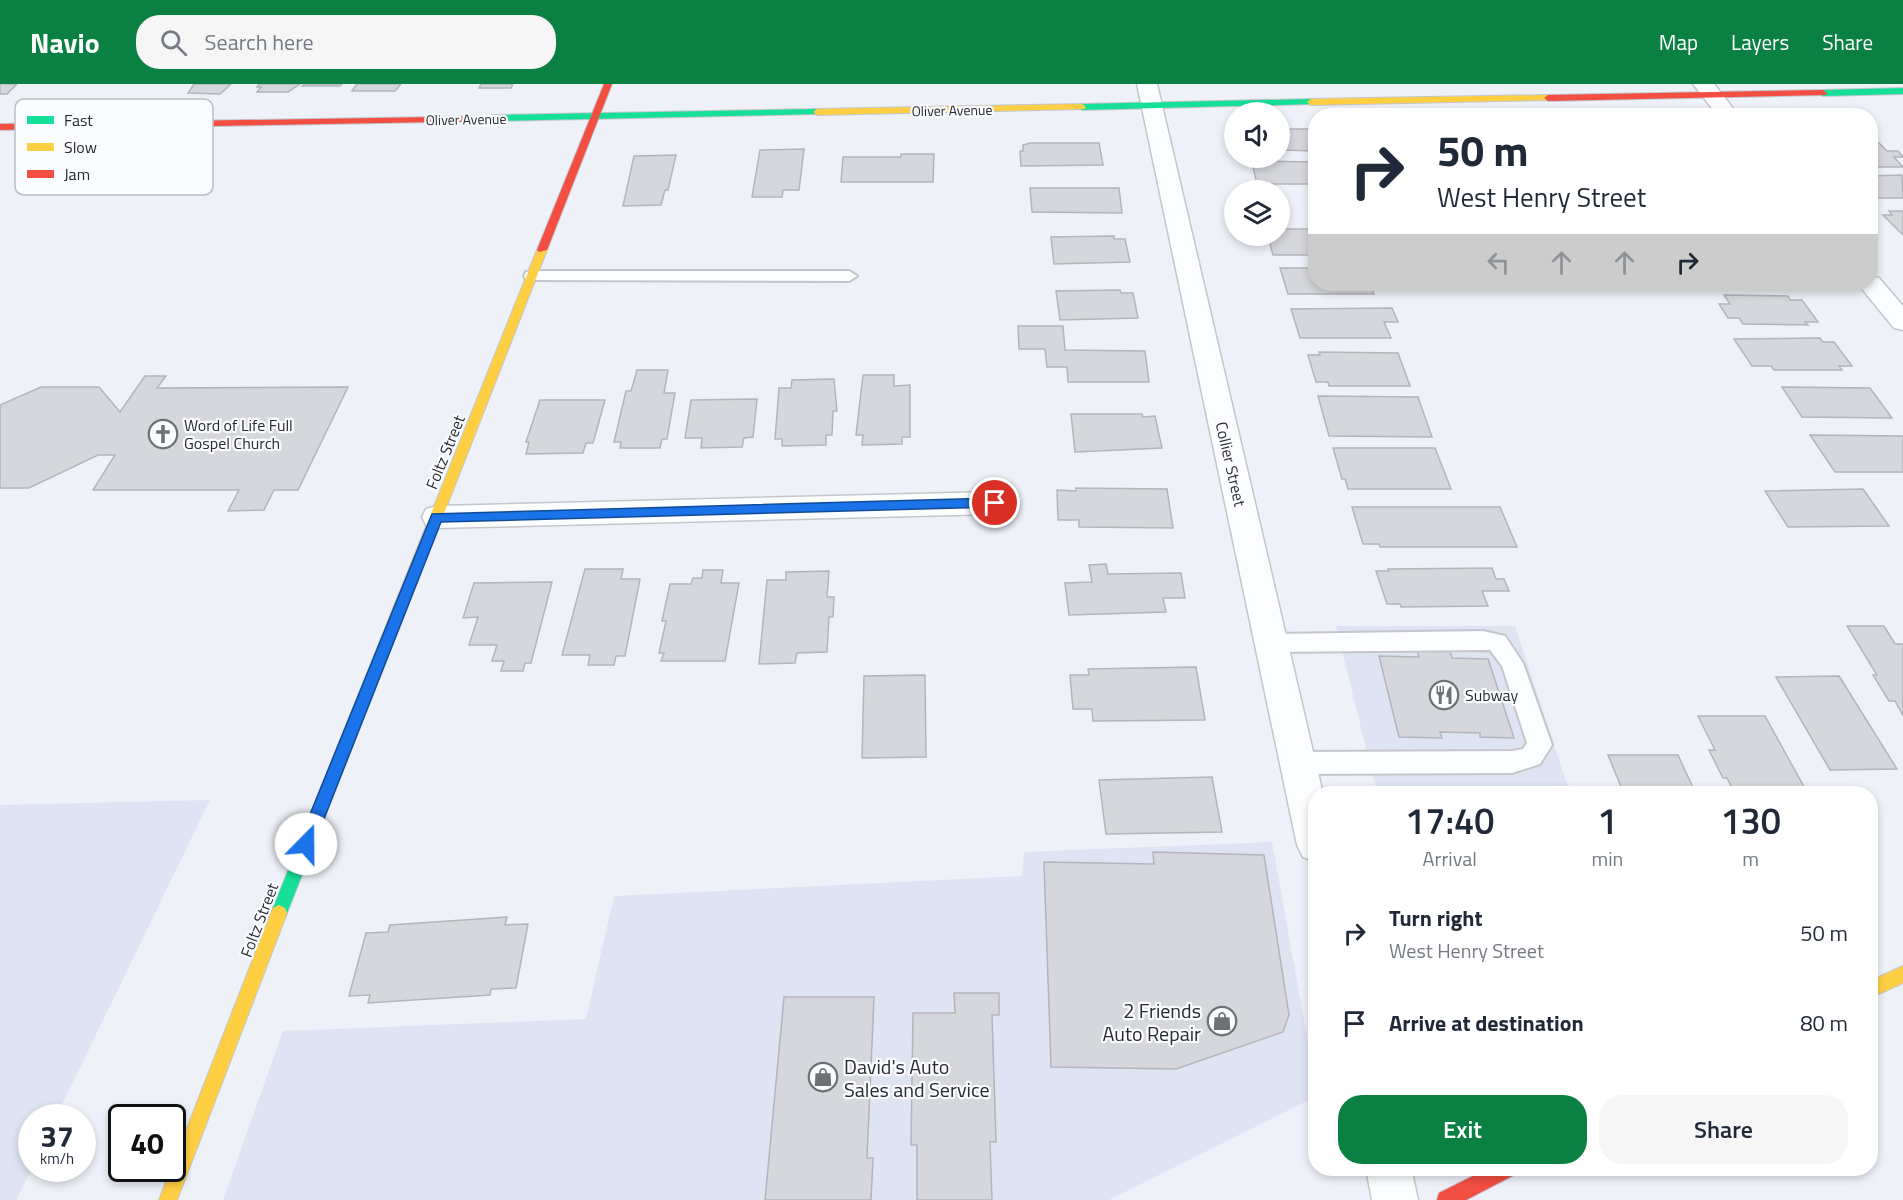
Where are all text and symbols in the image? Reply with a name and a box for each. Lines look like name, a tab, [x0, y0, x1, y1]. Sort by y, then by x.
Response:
search box	[136, 15, 556, 69]
text: Navio	[30, 21, 100, 64]
text: Search here	[205, 25, 314, 59]
icon: search	[157, 26, 190, 59]
text: Map	[1659, 26, 1698, 58]
text: Layers	[1731, 26, 1789, 58]
text: Share	[1822, 26, 1873, 58]
legend	[15, 99, 213, 195]
street label: Oliver Avenue	[911, 99, 993, 121]
map controls	[1224, 102, 1290, 246]
button: sound	[1224, 102, 1290, 168]
text: Fast	[64, 108, 93, 132]
street label: Oliver Avenue	[425, 108, 507, 130]
text: 50 m	[1437, 118, 1529, 182]
icon: right	[1338, 132, 1416, 210]
text: Slow	[64, 135, 97, 159]
text: Jam	[64, 162, 90, 186]
text: West Henry Street	[1437, 176, 1646, 217]
button: layers	[1224, 180, 1290, 246]
icon: left	[1482, 246, 1515, 279]
icon: ahead	[1545, 246, 1578, 279]
icon: ahead	[1608, 246, 1641, 279]
icon: right	[1671, 246, 1704, 279]
street label: Foltz Street	[419, 411, 471, 493]
place label: Word of Life Full Gospel Church	[184, 413, 293, 455]
church icon: Word of Life Full Gospel Church	[147, 418, 179, 450]
street label: Collier Street	[1210, 419, 1252, 509]
pin	[969, 477, 1020, 528]
icon: arrive	[978, 486, 1011, 519]
restaurant icon: Subway	[1428, 679, 1460, 711]
place label: Subway	[1465, 683, 1519, 707]
text: 17:40	[1405, 793, 1494, 848]
text: 1	[1597, 793, 1617, 848]
text: 130	[1720, 793, 1781, 848]
position arrow	[274, 812, 338, 876]
text: Arrival	[1423, 843, 1477, 874]
text: min	[1591, 843, 1623, 874]
text: m	[1742, 843, 1759, 874]
street label: Foltz Street	[234, 879, 284, 961]
text: Turn right	[1389, 901, 1483, 935]
text: 50 m	[1800, 916, 1848, 950]
icon: right	[1338, 917, 1371, 950]
text: West Henry Street	[1389, 935, 1544, 966]
place label: 2 Friends Auto Repair	[1102, 995, 1201, 1049]
shop icon: 2 Friends Auto Repair	[1206, 1005, 1238, 1037]
text: Arrive at destination	[1389, 1006, 1584, 1040]
text: 80 m	[1800, 1006, 1848, 1040]
icon: arrive	[1338, 1007, 1371, 1040]
place label: David's Auto Sales and Service	[844, 1051, 990, 1105]
shop icon: David's Auto Sales and Service	[807, 1061, 839, 1093]
button: Exit	[1338, 1095, 1587, 1164]
button: Share	[1599, 1095, 1848, 1164]
speed limit sign: 40	[108, 1104, 186, 1182]
text: 37	[40, 1113, 74, 1159]
text: km/h	[40, 1147, 74, 1170]

